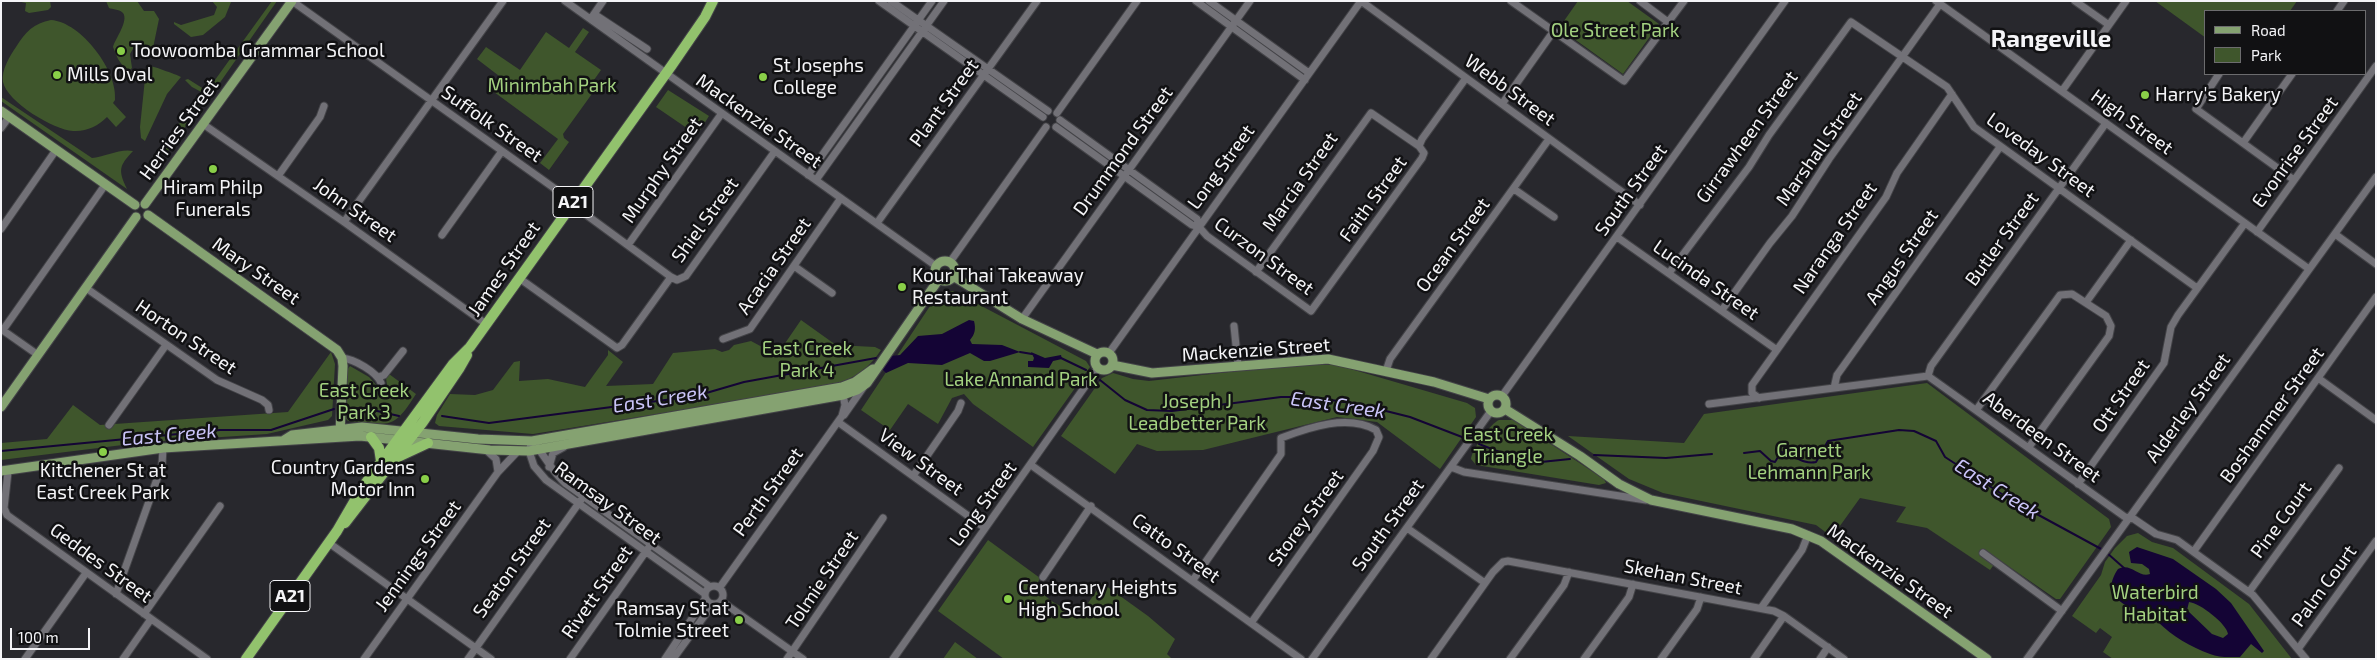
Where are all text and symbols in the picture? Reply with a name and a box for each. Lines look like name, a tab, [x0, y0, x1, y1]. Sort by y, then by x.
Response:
legend	[2204, 10, 2367, 75]
park label: Ole Street Park	[1551, 20, 1679, 42]
text: Road	[2251, 21, 2286, 39]
district label: Rangeville	[1991, 25, 2111, 53]
place label: Toowoomba Grammar School	[131, 40, 385, 62]
marker: Toowoomba Grammar School	[115, 45, 127, 57]
text: Park	[2251, 46, 2282, 64]
street label: Webb Street	[1460, 49, 1560, 131]
place label: St Josephs College	[773, 55, 864, 99]
street label: Plant Street	[905, 55, 983, 151]
place label: Mills Oval	[67, 64, 152, 86]
street label: Girrawheen Street	[1691, 67, 1803, 207]
marker: Mills Oval	[51, 69, 63, 81]
street label: Mackenzie Street	[692, 69, 826, 173]
marker: St Josephs College	[757, 71, 769, 83]
street label: Herries Street	[135, 74, 223, 184]
park label: Minimbah Park	[487, 75, 617, 97]
street label: Suffolk Street	[437, 81, 547, 167]
street label: Drummond Street	[1068, 82, 1178, 220]
place label: Harry's Bakery	[2155, 84, 2281, 106]
street label: High Street	[2086, 85, 2178, 159]
street label: Marshall Street	[1771, 88, 1867, 210]
marker: Harry's Bakery	[2139, 89, 2151, 101]
street label: Evonrise Street	[2247, 92, 2343, 212]
street label: Loveday Street	[1982, 108, 2100, 202]
street label: Murphy Street	[617, 113, 707, 227]
street label: Long Street	[1183, 120, 1259, 214]
street label: Marcia Street	[1257, 128, 1343, 236]
street label: South Street	[1590, 140, 1672, 240]
street label: Faith Street	[1334, 152, 1412, 246]
marker: Hiram Philp Funerals	[207, 163, 219, 175]
street label: John Street	[309, 173, 401, 247]
street label: Shiel Street	[667, 173, 743, 267]
place label: Hiram Philp Funerals	[163, 177, 263, 221]
street label: Naranga Street	[1788, 178, 1882, 298]
road number: A21	[553, 186, 593, 218]
street label: Butler Street	[1960, 188, 2044, 290]
street label: Ocean Street	[1411, 194, 1495, 296]
street label: Angus Street	[1861, 205, 1943, 309]
street label: Curzon Street	[1210, 212, 1318, 300]
street label: Acacia Street	[732, 213, 816, 319]
street label: James Street	[463, 217, 545, 321]
street label: Mary Street	[208, 232, 304, 310]
street label: Lucinda Street	[1649, 235, 1763, 325]
place label: Kour Thai Takeaway Restaurant	[912, 265, 1084, 309]
marker: Kour Thai Takeaway Restaurant	[896, 281, 908, 293]
street label: Horton Street	[131, 295, 241, 379]
street label: Mackenzie Street	[1181, 333, 1331, 367]
park label: East Creek Park 4	[762, 338, 852, 382]
street label: Boshammer Street	[2215, 343, 2329, 487]
street label: Alderley Street	[2141, 349, 2235, 467]
street label: Ott Street	[2088, 355, 2154, 437]
park label: Lake Annand Park	[944, 369, 1098, 391]
park label: East Creek Park 3	[319, 380, 409, 424]
water label: East Creek	[611, 380, 709, 418]
water label: East Creek	[1289, 386, 1387, 424]
street label: Aberdeen Street	[1979, 387, 2105, 487]
park label: Joseph J Leadbetter Park	[1128, 391, 1266, 435]
water label: East Creek	[120, 419, 218, 451]
street label: View Street	[874, 424, 968, 500]
park label: East Creek Triangle	[1463, 424, 1553, 468]
park label: Garnett Lehmann Park	[1747, 440, 1871, 484]
street label: Perth Street	[728, 443, 808, 541]
marker: Kitchener St at East Creek Park	[97, 446, 109, 458]
water label: East Creek	[1950, 453, 2044, 525]
place label: Country Gardens Motor Inn	[271, 457, 415, 501]
street label: Ramsay Street	[550, 457, 666, 549]
street label: Long Street	[945, 457, 1021, 551]
place label: Kitchener St at East Creek Park	[36, 460, 170, 504]
street label: Storey Street	[1264, 466, 1348, 570]
marker: Country Gardens Motor Inn	[419, 473, 431, 485]
street label: South Street	[1347, 475, 1429, 575]
street label: Pine Court	[2246, 477, 2316, 563]
street label: Jennings Street	[370, 496, 466, 616]
street label: Catto Street	[1127, 508, 1225, 588]
street label: Seaton Street	[468, 514, 556, 622]
street label: Geddes Street	[45, 518, 157, 608]
street label: Mackenzie Street	[1823, 519, 1957, 623]
street label: Tolmie Street	[781, 526, 863, 634]
street label: Rivett Street	[557, 541, 637, 643]
street label: Palm Court	[2287, 541, 2361, 631]
street label: Skehan Street	[1622, 554, 1744, 600]
place label: Centenary Heights High School	[1018, 577, 1177, 621]
road number: A21	[270, 580, 310, 612]
park label: Waterbird Habitat	[2111, 582, 2199, 626]
marker: Centenary Heights High School	[1002, 593, 1014, 605]
place label: Ramsay St at Tolmie Street	[615, 598, 729, 642]
marker: Ramsay St at Tolmie Street	[733, 614, 745, 626]
scale bar	[12, 618, 92, 650]
text: 100 m	[18, 628, 59, 646]

